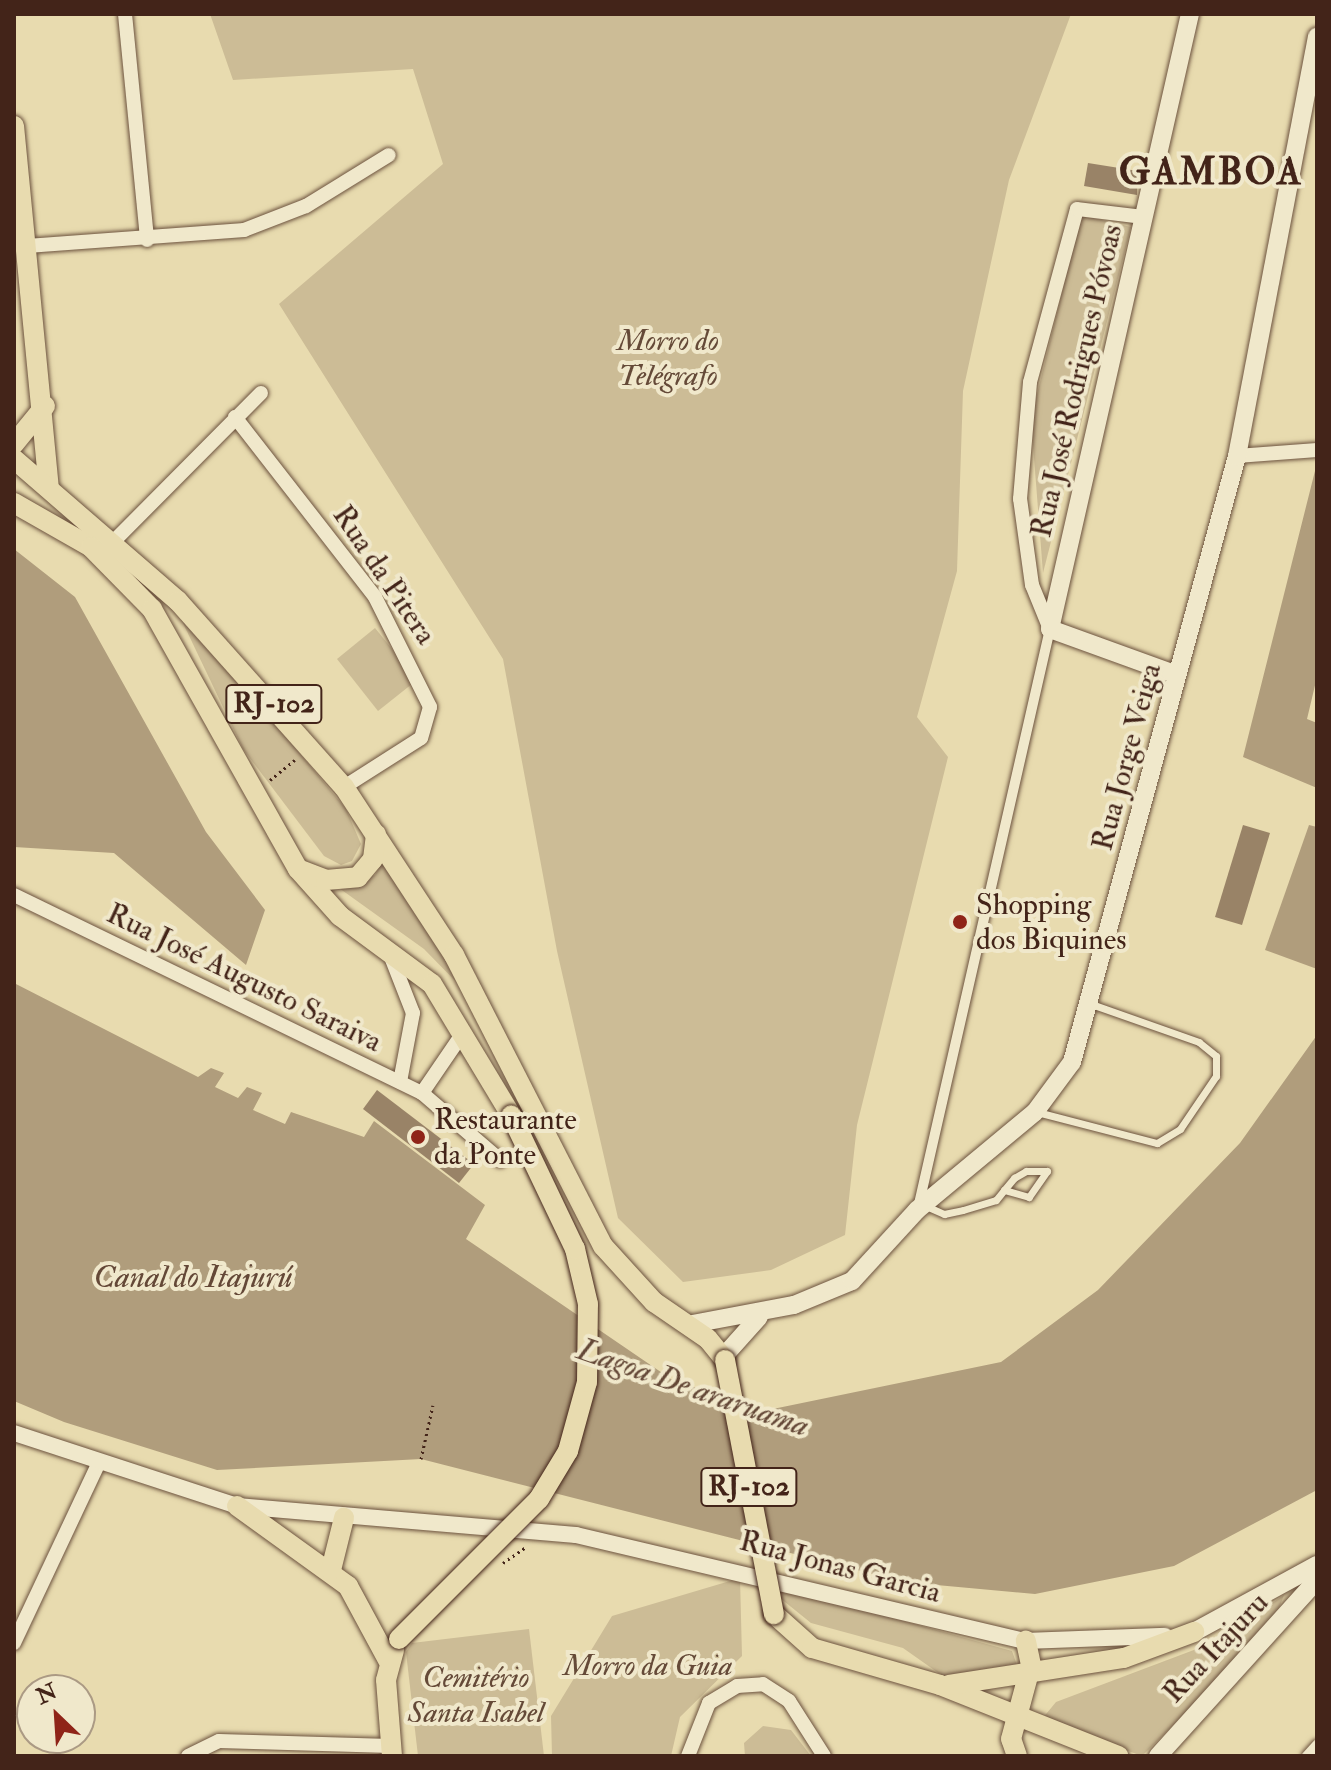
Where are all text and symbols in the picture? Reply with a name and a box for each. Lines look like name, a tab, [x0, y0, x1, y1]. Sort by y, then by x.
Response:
district label: GAMBOA	[1119, 150, 1303, 196]
street label: Rua José Rodrigues Póvoas	[1023, 221, 1131, 541]
park label: Morro do Telégrafo	[617, 323, 719, 394]
street label: Rua da Pitera	[324, 499, 444, 651]
street label: Rua Jorge Veiga	[1085, 659, 1169, 855]
road number: RJ-102	[224, 680, 324, 728]
place label: Shopping dos Biquines	[976, 887, 1127, 958]
street label: Rua José Augusto Saraiva	[101, 896, 387, 1060]
marker: Shopping dos Biquines	[951, 913, 969, 931]
place label: Restaurante da Ponte	[434, 1102, 577, 1172]
marker: Restaurante da Ponte	[409, 1128, 427, 1146]
water label: Canal do Itajurú	[93, 1258, 293, 1296]
water label: Lagoa De araruama	[572, 1330, 814, 1446]
road number: RJ-102	[699, 1463, 799, 1511]
street label: Rua Jonas Garcia	[735, 1523, 945, 1611]
street label: Rua Itajuru	[1156, 1585, 1276, 1711]
park label: Morro da Guia	[563, 1648, 733, 1684]
park label: Cemitério Santa Isabel	[408, 1660, 544, 1730]
north arrow	[16, 1674, 96, 1754]
text: N	[32, 1677, 62, 1711]

